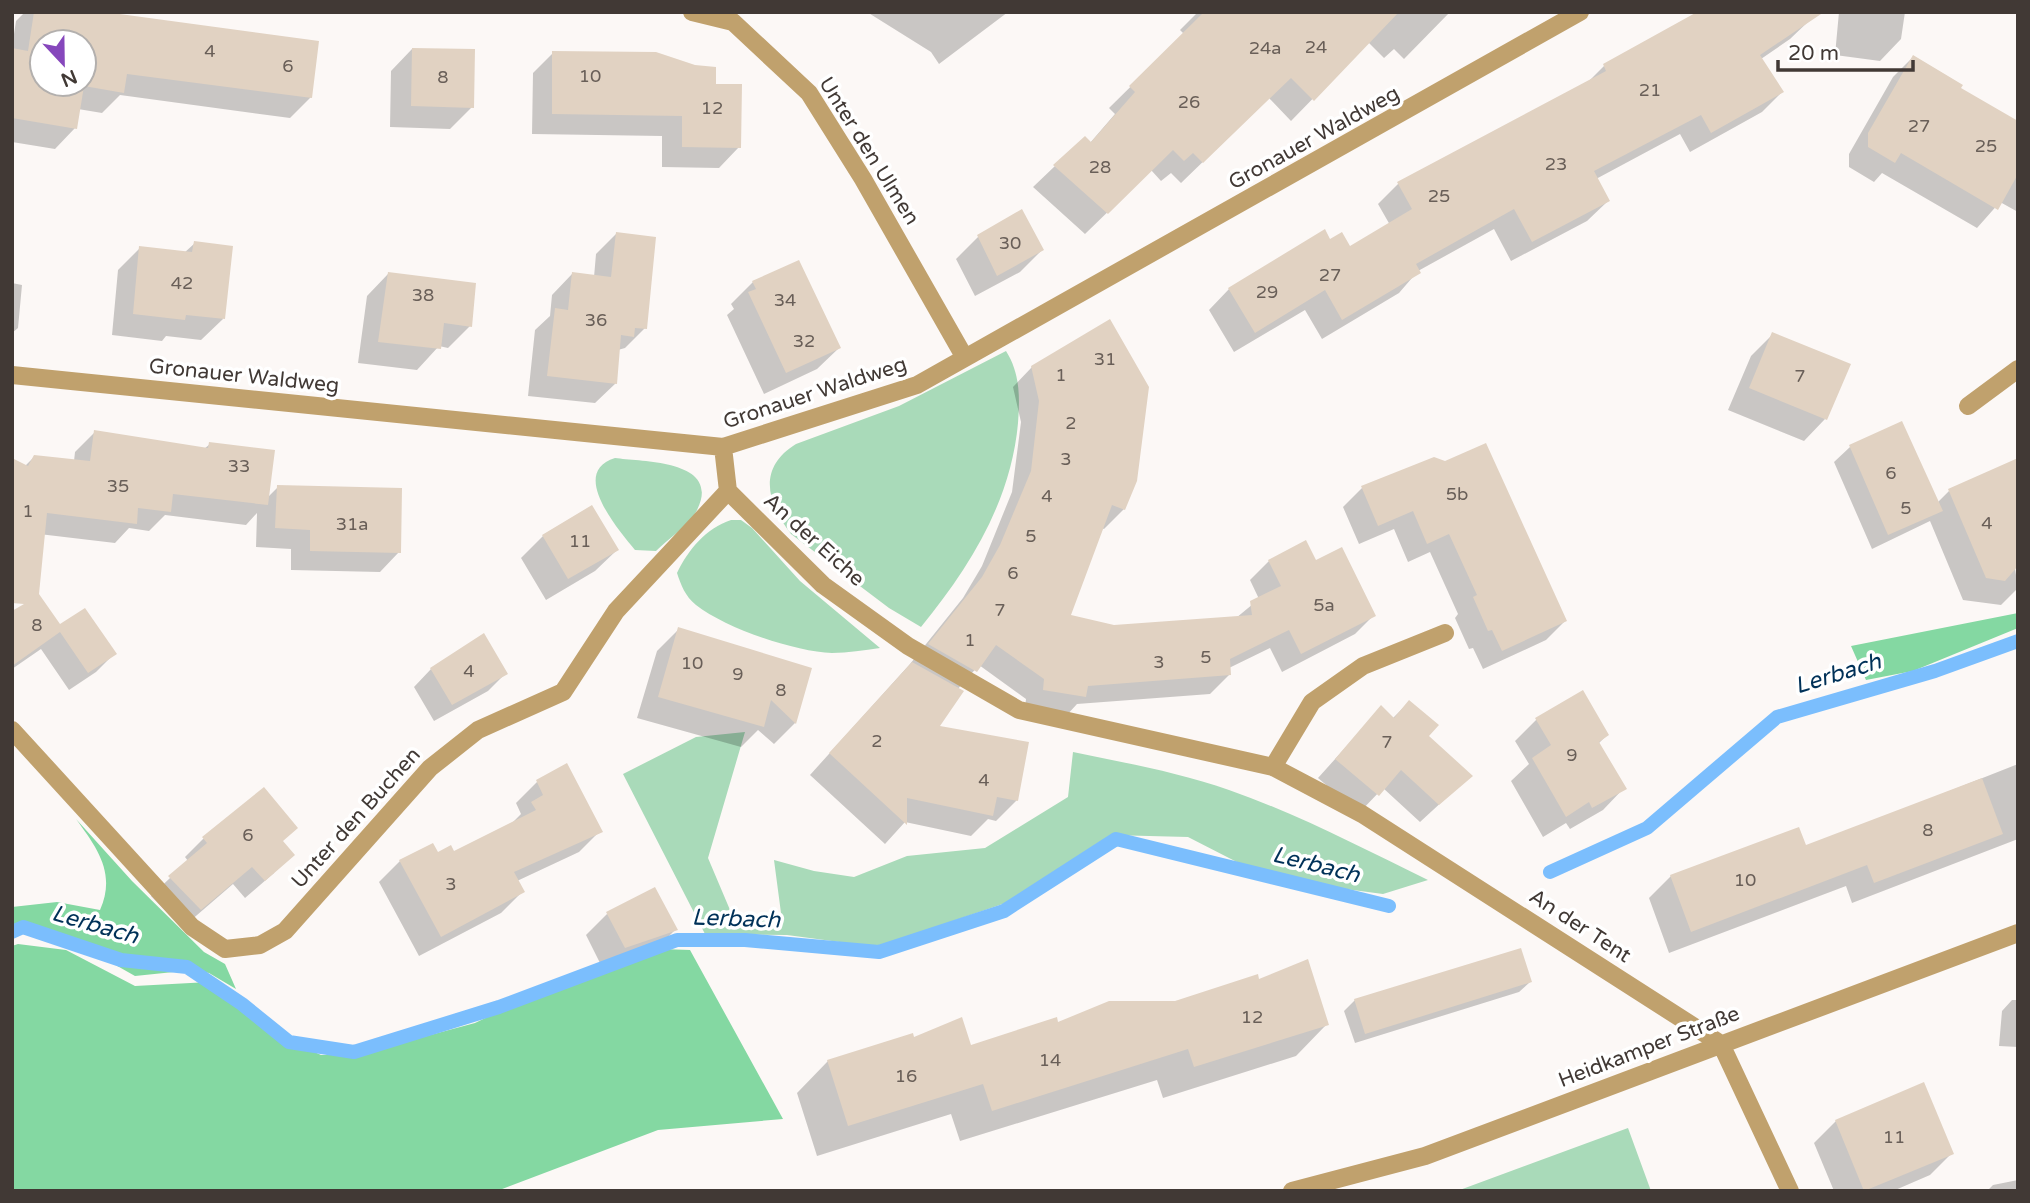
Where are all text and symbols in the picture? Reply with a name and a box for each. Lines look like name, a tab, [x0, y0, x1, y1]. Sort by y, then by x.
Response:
north arrow	[28, 28, 98, 98]
scale bar	[1778, 28, 1913, 72]
house number: 24	[1305, 36, 1327, 58]
house number: 24a	[1249, 37, 1281, 59]
house number: 4	[204, 40, 216, 62]
text: 20 m	[1788, 41, 1839, 66]
house number: 6	[282, 55, 294, 77]
text: N	[58, 65, 80, 91]
house number: 10	[579, 65, 601, 87]
house number: 8	[437, 66, 449, 88]
street label: Unter den Ulmen	[813, 72, 925, 230]
house number: 21	[1639, 79, 1661, 101]
street label: Gronauer Waldweg	[1224, 81, 1404, 195]
house number: 26	[1178, 91, 1200, 113]
house number: 12	[701, 97, 723, 119]
house number: 27	[1908, 115, 1930, 137]
house number: 25	[1975, 135, 1997, 157]
house number: 23	[1545, 153, 1567, 175]
house number: 28	[1089, 156, 1111, 178]
house number: 25	[1428, 185, 1450, 207]
house number: 30	[999, 232, 1021, 254]
house number: 27	[1319, 264, 1341, 286]
house number: 42	[171, 272, 193, 294]
house number: 29	[1256, 281, 1278, 303]
house number: 38	[412, 284, 434, 306]
house number: 34	[774, 289, 796, 311]
house number: 36	[585, 309, 607, 331]
house number: 32	[793, 330, 815, 352]
house number: 31	[1094, 348, 1116, 370]
street label: Gronauer Waldweg	[720, 352, 910, 434]
street label: Gronauer Waldweg	[148, 354, 340, 398]
house number: 1	[1055, 364, 1067, 386]
house number: 7	[1794, 365, 1806, 387]
house number: 2	[1065, 412, 1077, 434]
house number: 3	[1060, 448, 1072, 470]
house number: 33	[228, 455, 250, 477]
house number: 6	[1885, 462, 1897, 484]
house number: 35	[107, 475, 129, 497]
house number: 5b	[1446, 483, 1468, 505]
house number: 4	[1041, 485, 1053, 507]
street label: An der Eiche	[758, 488, 870, 592]
house number: 5	[1900, 497, 1912, 519]
house number: 1	[22, 500, 34, 522]
house number: 4	[1981, 512, 1993, 534]
house number: 31a	[336, 513, 368, 535]
house number: 5	[1025, 525, 1037, 547]
house number: 11	[569, 530, 591, 552]
house number: 6	[1007, 562, 1019, 584]
house number: 5a	[1313, 594, 1335, 616]
house number: 7	[994, 599, 1006, 621]
house number: 8	[31, 614, 43, 636]
house number: 1	[964, 629, 976, 651]
house number: 5	[1200, 646, 1212, 668]
water label: Lerbach	[1791, 647, 1885, 700]
house number: 3	[1153, 651, 1165, 673]
house number: 10	[681, 652, 703, 674]
house number: 4	[463, 660, 475, 682]
house number: 9	[732, 663, 744, 685]
house number: 8	[775, 679, 787, 701]
house number: 2	[871, 730, 883, 752]
house number: 7	[1381, 731, 1393, 753]
street label: Unter den Buchen	[286, 743, 426, 893]
house number: 9	[1566, 744, 1578, 766]
house number: 4	[978, 769, 990, 791]
house number: 8	[1922, 819, 1934, 841]
house number: 6	[242, 824, 254, 846]
water label: Lerbach	[1270, 841, 1363, 890]
house number: 10	[1734, 869, 1756, 891]
house number: 3	[445, 873, 457, 895]
street label: An der Tent	[1524, 884, 1636, 968]
water label: Lerbach	[48, 899, 142, 951]
water label: Lerbach	[691, 903, 782, 935]
street label: Heidkamper Straße	[1555, 1001, 1743, 1093]
house number: 12	[1241, 1006, 1263, 1028]
house number: 14	[1039, 1049, 1061, 1071]
house number: 16	[895, 1065, 917, 1087]
house number: 11	[1883, 1126, 1905, 1148]

